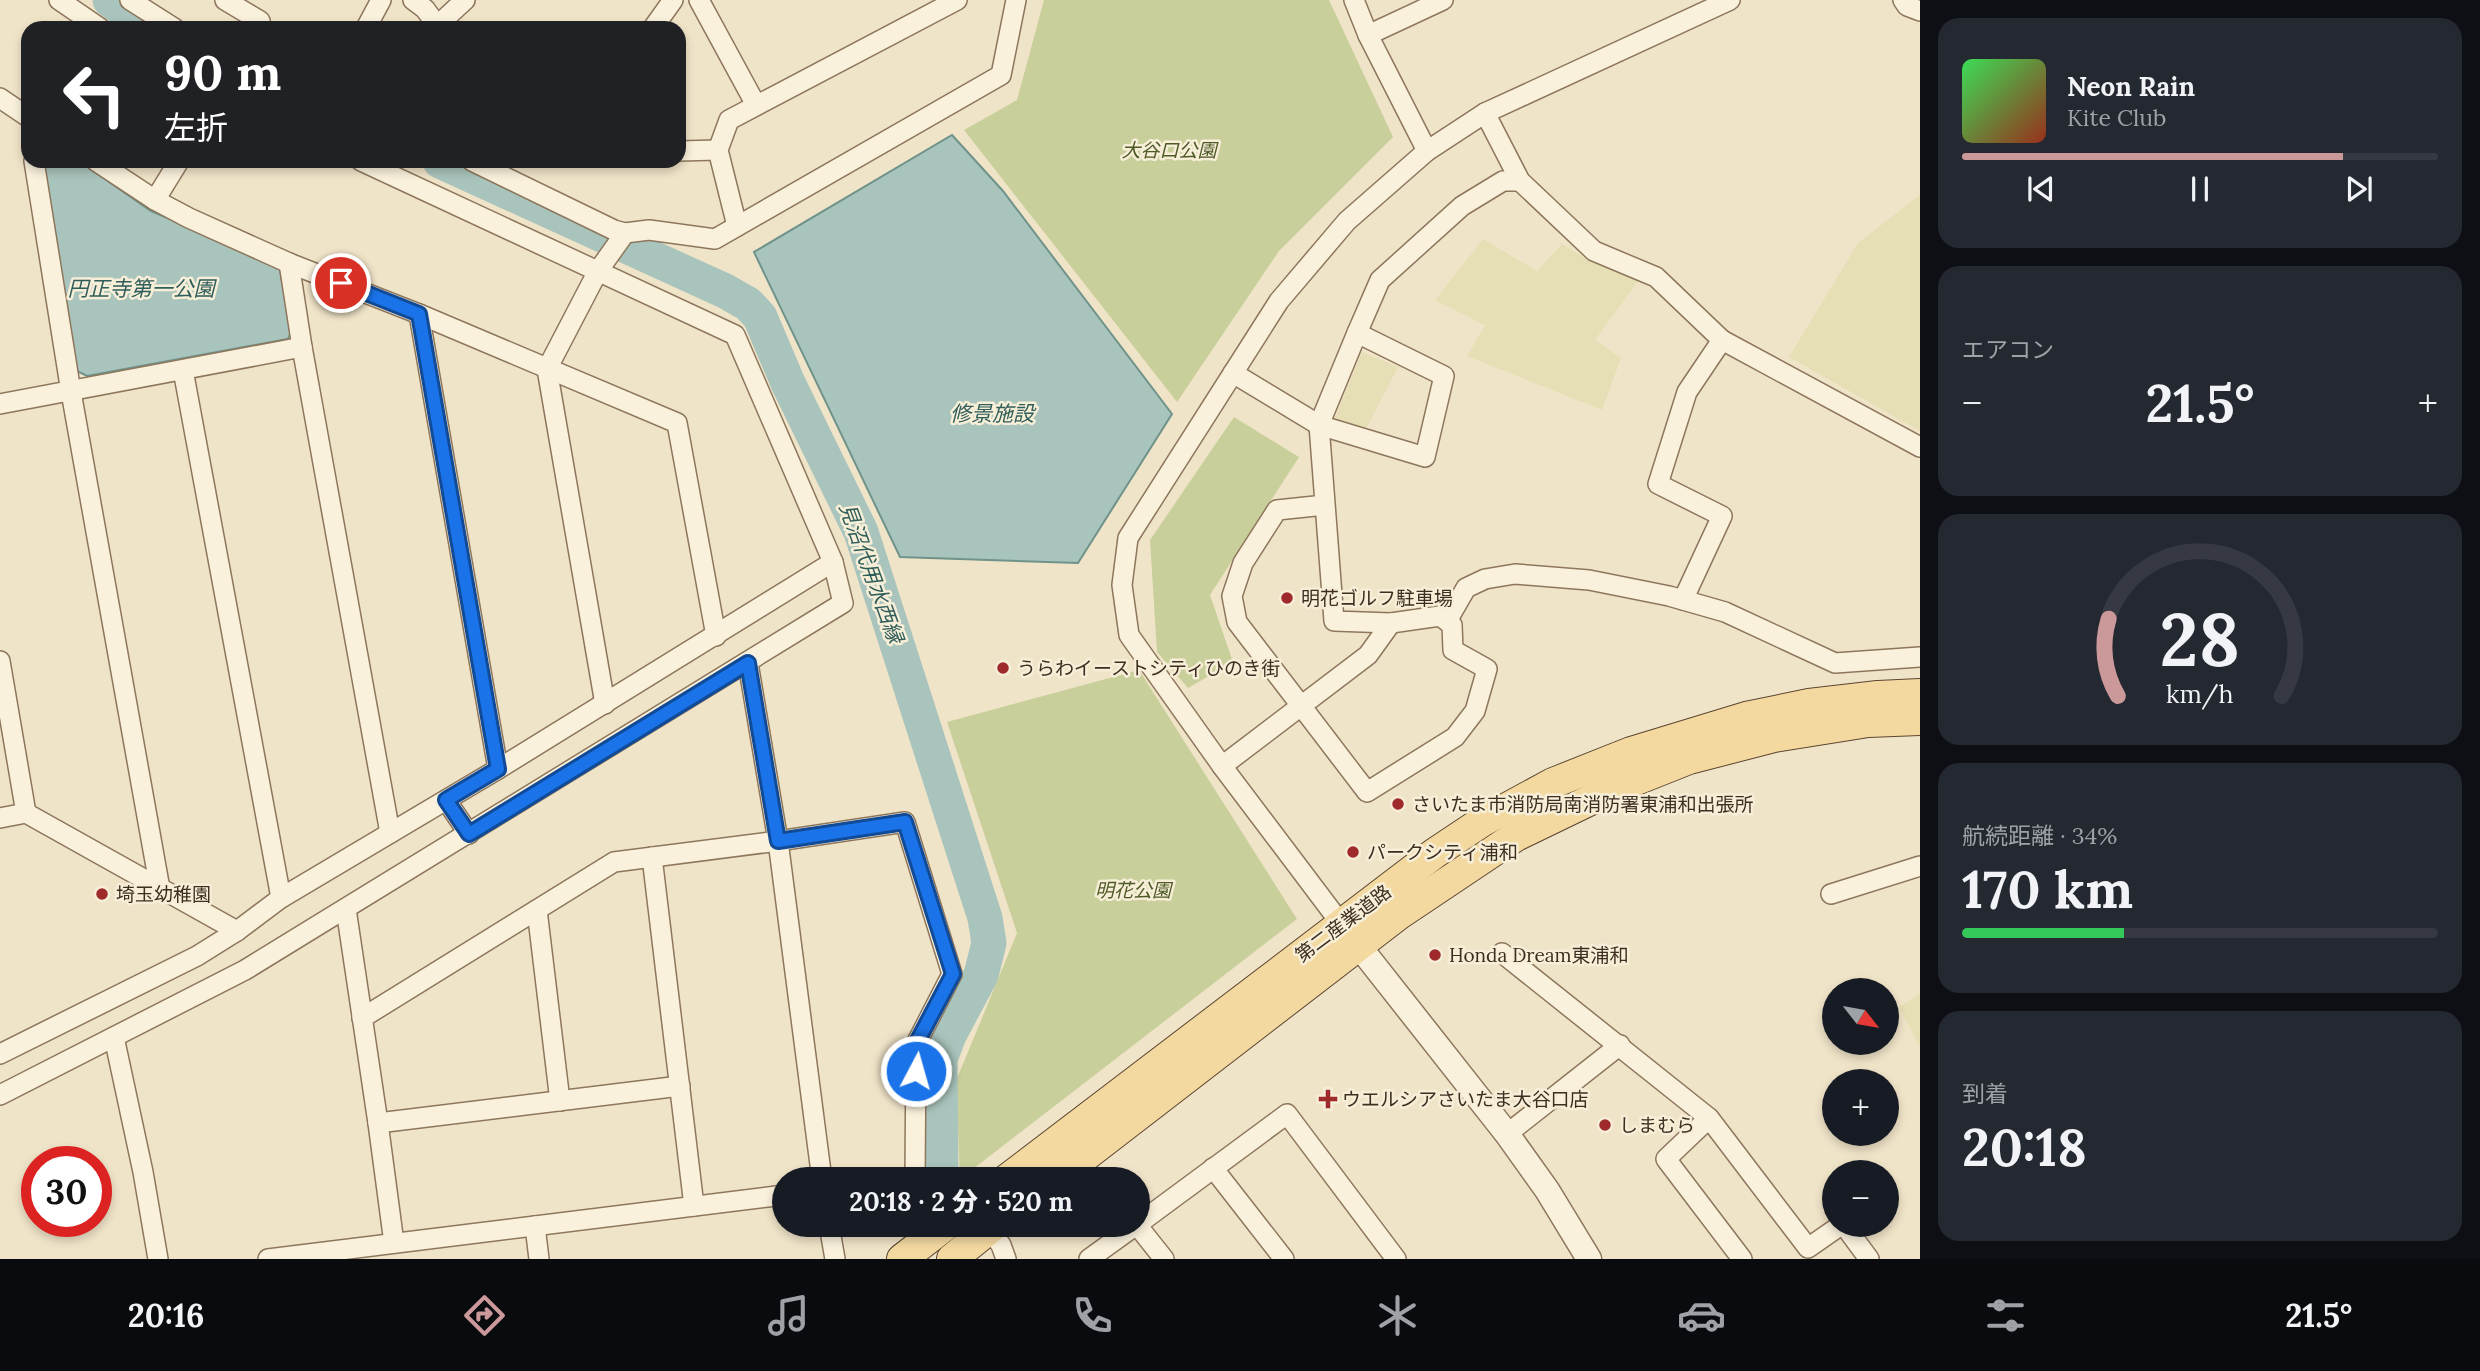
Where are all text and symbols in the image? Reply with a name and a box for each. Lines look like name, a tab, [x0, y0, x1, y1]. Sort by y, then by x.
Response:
text: 90 m	[164, 41, 281, 103]
icon: left	[49, 49, 140, 140]
text: Neon Rain	[2067, 70, 2195, 103]
text: Kite Club	[2067, 103, 2166, 132]
text: 左折	[164, 107, 228, 148]
park label: 大谷口公園	[1121, 138, 1219, 162]
icon: previous	[2022, 170, 2060, 208]
icon: pause	[2181, 170, 2219, 208]
icon: next	[2340, 170, 2378, 208]
pin	[311, 253, 371, 313]
icon: arrive	[322, 264, 360, 302]
water label: 円正寺第一公園	[68, 275, 217, 302]
text: エアコン	[1962, 335, 2054, 364]
text: 21.5°	[2146, 370, 2254, 436]
text: −	[1962, 379, 1982, 427]
text: +	[2418, 379, 2438, 427]
water label: 修景施設	[950, 400, 1037, 427]
water label: 見沼代用水西縁	[834, 499, 910, 648]
place label: 明花ゴルフ駐車場	[1301, 586, 1453, 610]
marker: 明花ゴルフ駐車場	[1279, 590, 1295, 606]
text: 28	[2160, 593, 2240, 686]
place label: うらわイーストシティひのき街	[1017, 656, 1280, 680]
marker: うらわイーストシティひのき街	[995, 660, 1011, 676]
text: km/h	[2166, 677, 2234, 709]
place label: さいたま市消防局南消防署東浦和出張所	[1412, 792, 1753, 816]
marker: さいたま市消防局南消防署東浦和出張所	[1390, 796, 1406, 812]
text: 航続距離 · 34%	[1962, 821, 2117, 850]
place label: パークシティ浦和	[1367, 840, 1518, 864]
marker: パークシティ浦和	[1345, 844, 1361, 860]
text: 170 km	[1962, 856, 2133, 922]
park label: 明花公園	[1095, 878, 1174, 902]
street label: 第二産業道路	[1290, 879, 1396, 967]
place label: 埼玉幼稚園	[116, 882, 211, 906]
marker: 埼玉幼稚園	[94, 886, 110, 902]
place label: Honda Dream東浦和	[1449, 943, 1629, 967]
marker: Honda Dream東浦和	[1427, 947, 1443, 963]
north arrow	[1822, 978, 1899, 1055]
map controls	[1822, 978, 1899, 1237]
position arrow	[879, 1034, 953, 1108]
button: +	[1822, 1069, 1899, 1146]
text: 到着	[1962, 1079, 2008, 1108]
place label: ウエルシアさいたま大谷口店	[1342, 1087, 1588, 1111]
marker: ウエルシアさいたま大谷口店	[1320, 1091, 1336, 1107]
place label: しまむら	[1619, 1113, 1695, 1137]
text: 20:18	[1962, 1114, 2087, 1180]
marker: しまむら	[1597, 1117, 1613, 1133]
speed limit sign: 30	[21, 1146, 112, 1237]
button: −	[1822, 1160, 1899, 1237]
text: 20:18 · 2 分 · 520 m	[849, 1185, 1073, 1218]
icon: directions	[460, 1291, 509, 1340]
icon: music	[764, 1291, 813, 1340]
icon: phone	[1068, 1291, 1117, 1340]
icon: climate	[1373, 1291, 1422, 1340]
icon: car	[1677, 1291, 1726, 1340]
icon: filters	[1981, 1291, 2030, 1340]
text: 20:16	[128, 1295, 204, 1336]
text: 21.5°	[2285, 1295, 2352, 1336]

